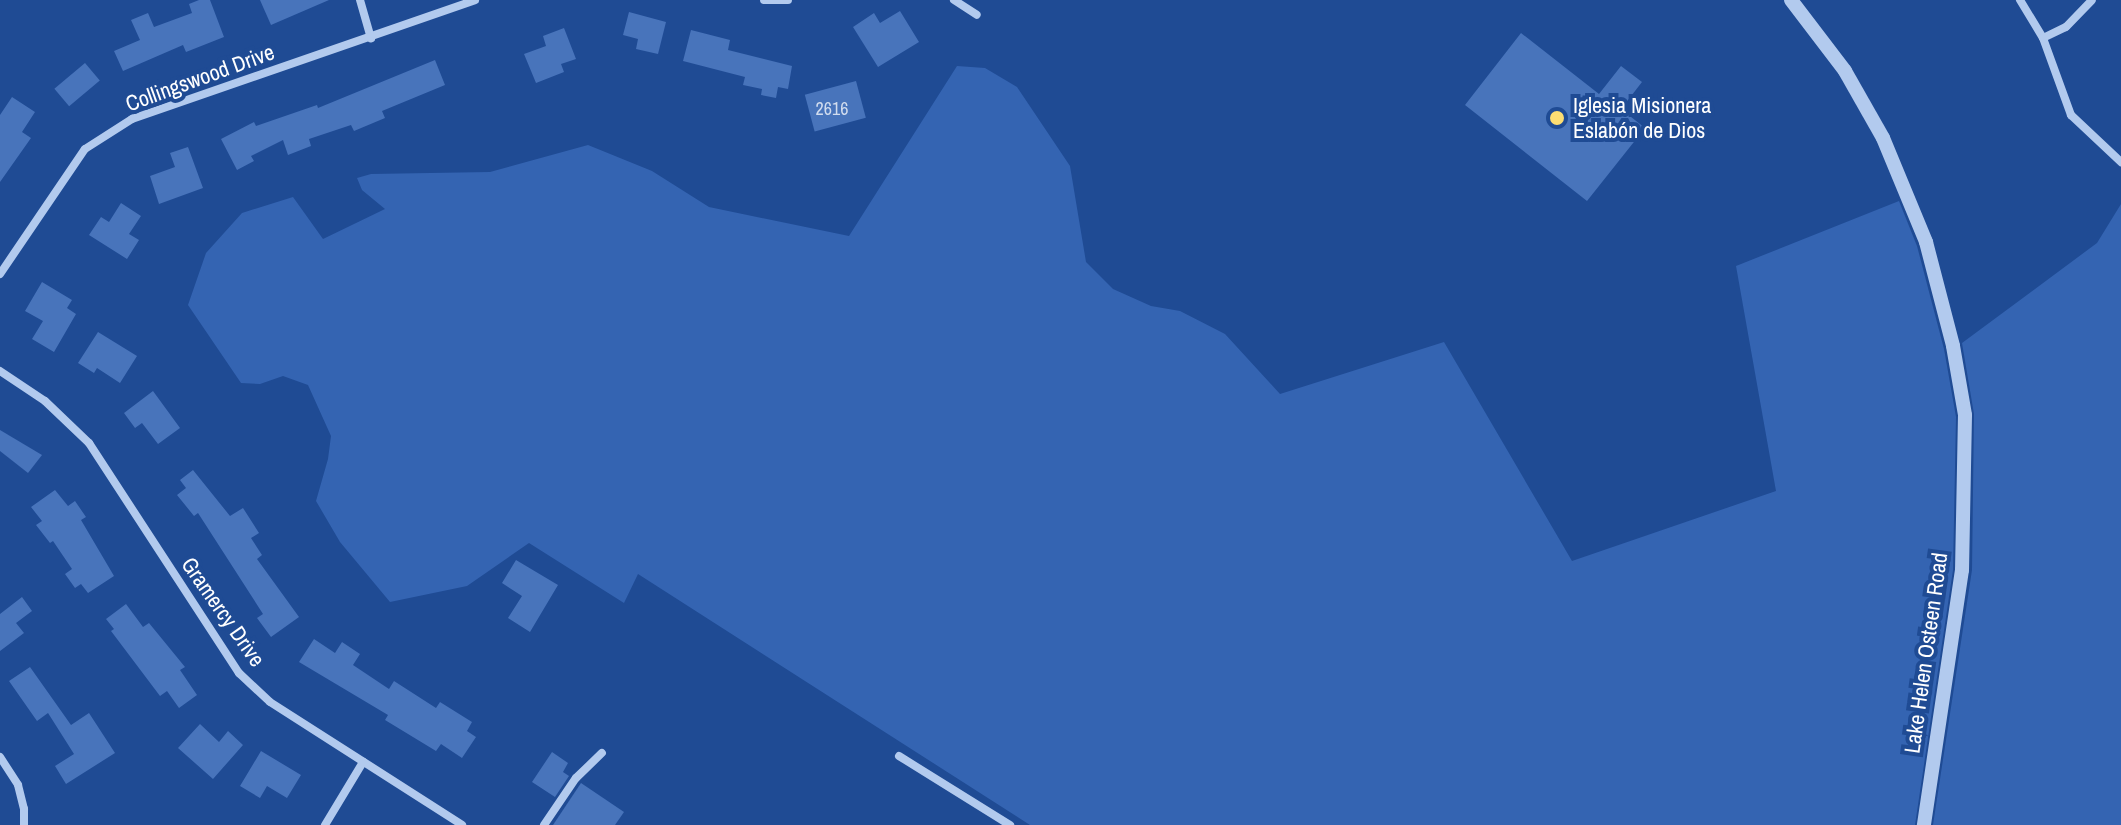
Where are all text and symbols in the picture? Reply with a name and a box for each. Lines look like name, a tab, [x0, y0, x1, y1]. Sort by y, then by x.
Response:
street label: Collingswood Drive	[122, 39, 278, 117]
place label: Iglesia Misionera Eslabón de Dios	[1573, 92, 1711, 144]
house number: 2616	[816, 98, 848, 120]
marker: Iglesia Misionera Eslabón de Dios	[1548, 109, 1566, 127]
street label: Lake Helen Osteen Road	[1899, 551, 1953, 755]
street label: Gramercy Drive	[176, 552, 270, 672]

